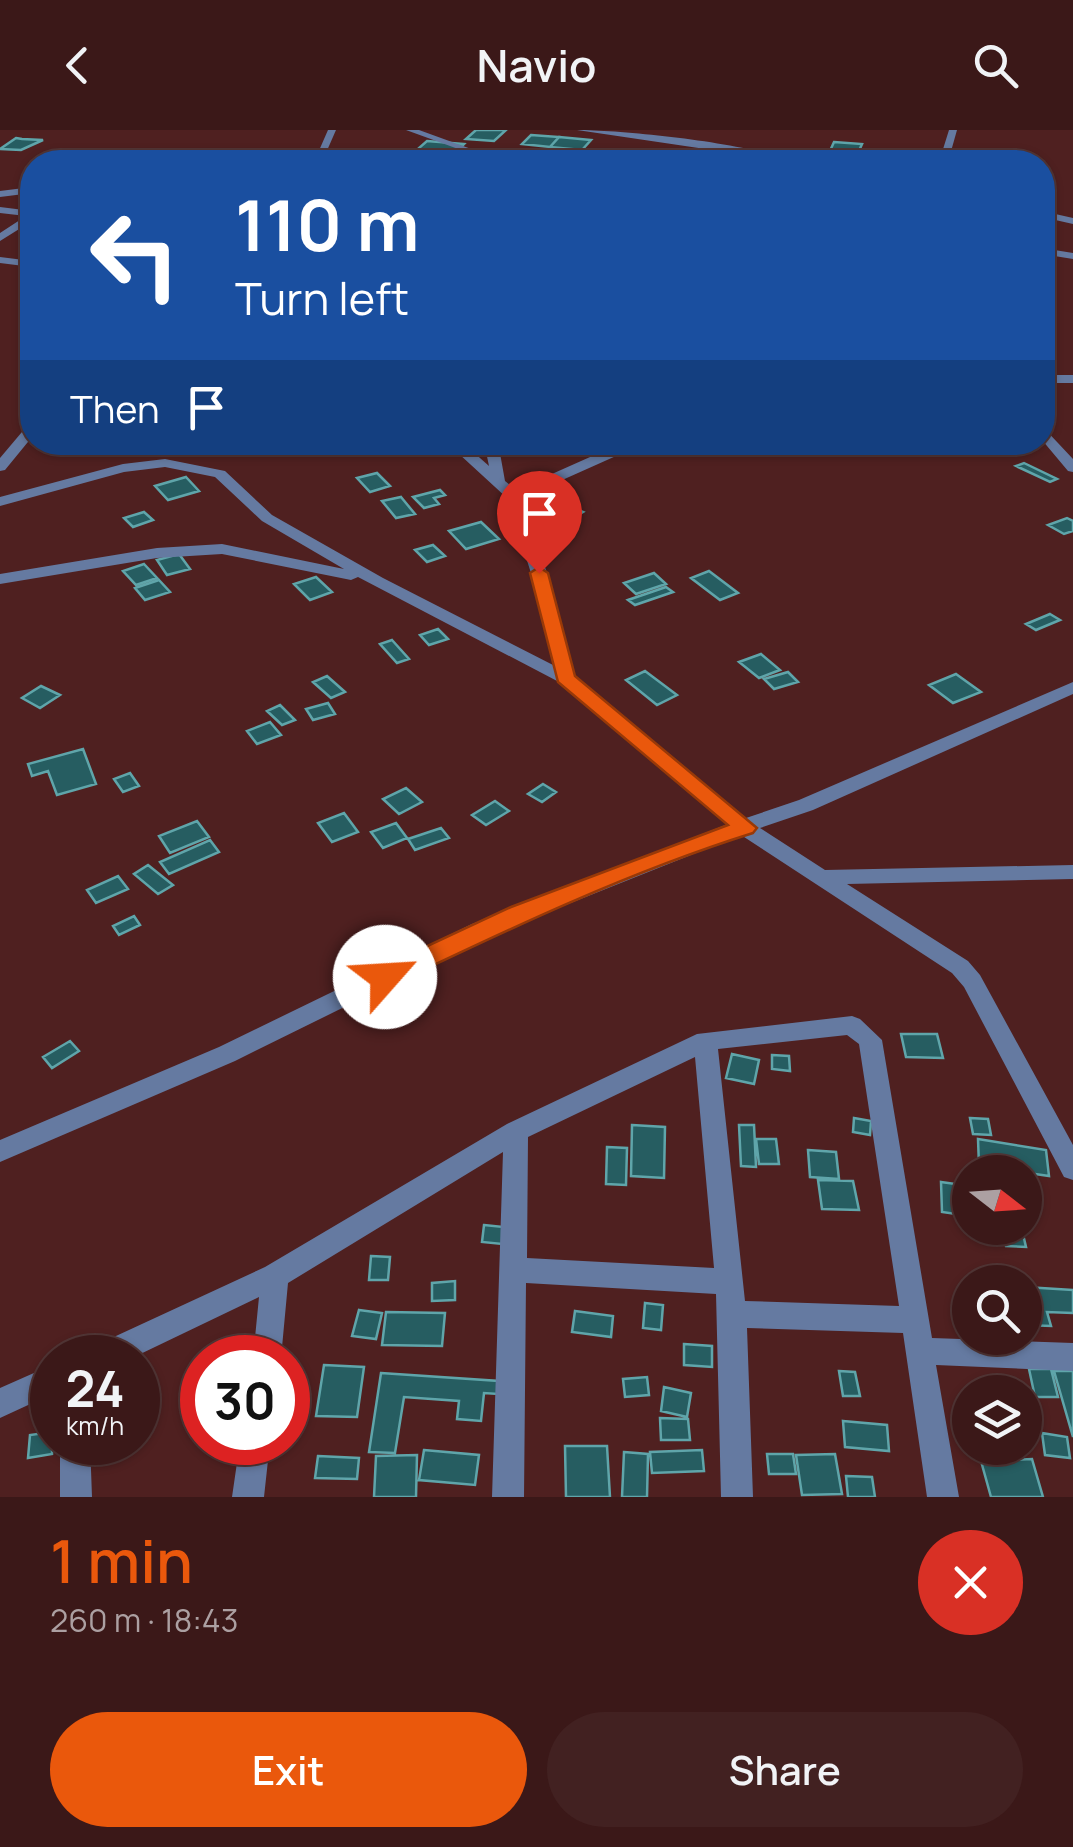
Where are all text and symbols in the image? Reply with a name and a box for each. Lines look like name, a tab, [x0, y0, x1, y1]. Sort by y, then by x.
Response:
text: Navio	[476, 34, 597, 96]
icon: back	[50, 38, 105, 93]
icon: search	[968, 38, 1023, 93]
text: 110 m	[235, 176, 419, 272]
icon: left	[70, 190, 200, 320]
text: Turn left	[235, 267, 409, 329]
icon: arrive	[179, 380, 234, 435]
text: Then	[70, 382, 159, 434]
pin	[497, 471, 582, 574]
icon: arrive	[512, 486, 567, 541]
position arrow	[333, 925, 437, 1029]
north arrow	[952, 1155, 1042, 1245]
map controls	[952, 1155, 1042, 1465]
button: search	[952, 1265, 1042, 1355]
speed limit sign: 30	[180, 1335, 310, 1465]
text: 24	[65, 1354, 125, 1422]
button: layers	[952, 1375, 1042, 1465]
text: km/h	[66, 1408, 124, 1443]
text: 1 min	[50, 1519, 193, 1601]
button: close	[918, 1530, 1023, 1635]
text: 260 m · 18:43	[50, 1598, 238, 1642]
button: Exit	[50, 1712, 527, 1827]
button: Share	[547, 1712, 1023, 1827]

